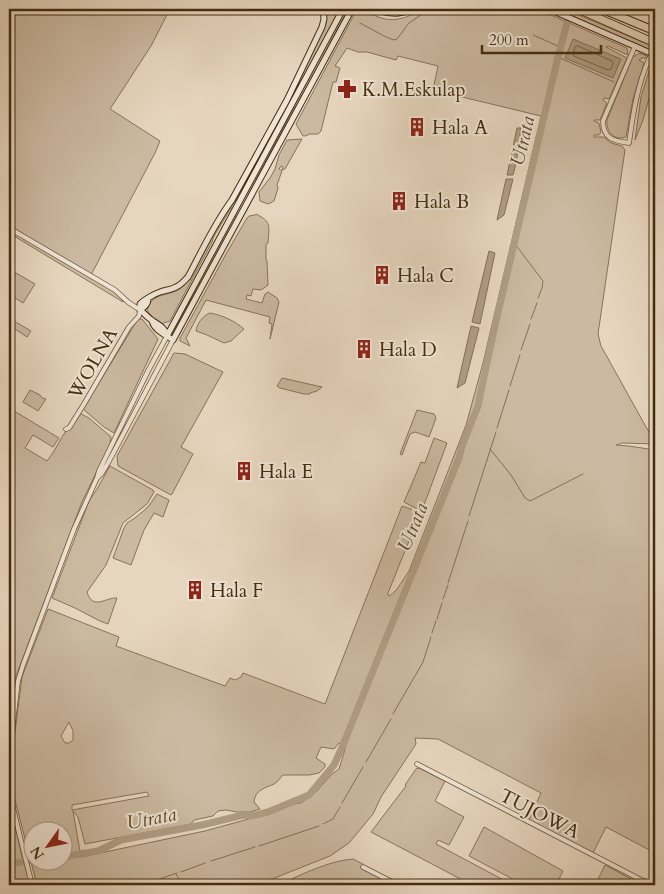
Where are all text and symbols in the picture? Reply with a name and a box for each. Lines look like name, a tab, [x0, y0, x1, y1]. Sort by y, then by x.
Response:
scale bar	[482, 22, 600, 54]
text: 200 m	[489, 30, 529, 50]
place label: K.M.Eskulap	[362, 77, 466, 103]
pharmacy icon: K.M.Eskulap	[336, 78, 358, 100]
water label: Utrata	[504, 113, 541, 169]
place label: Hala A	[432, 115, 488, 141]
building icon: Hala A	[406, 116, 428, 138]
place label: Hala B	[414, 189, 469, 215]
building icon: Hala B	[388, 190, 410, 212]
place label: Hala C	[397, 263, 454, 289]
building icon: Hala C	[371, 264, 393, 286]
street label: WOLNA	[61, 323, 124, 405]
place label: Hala D	[379, 337, 437, 363]
building icon: Hala D	[353, 338, 375, 360]
place label: Hala E	[259, 459, 313, 485]
building icon: Hala E	[233, 460, 255, 482]
water label: Utrata	[390, 499, 435, 556]
place label: Hala F	[210, 578, 263, 604]
building icon: Hala F	[184, 579, 206, 601]
street label: TUJOWA	[495, 783, 585, 845]
water label: Utrata	[124, 800, 179, 837]
north arrow	[22, 822, 72, 872]
text: N	[26, 843, 49, 863]

